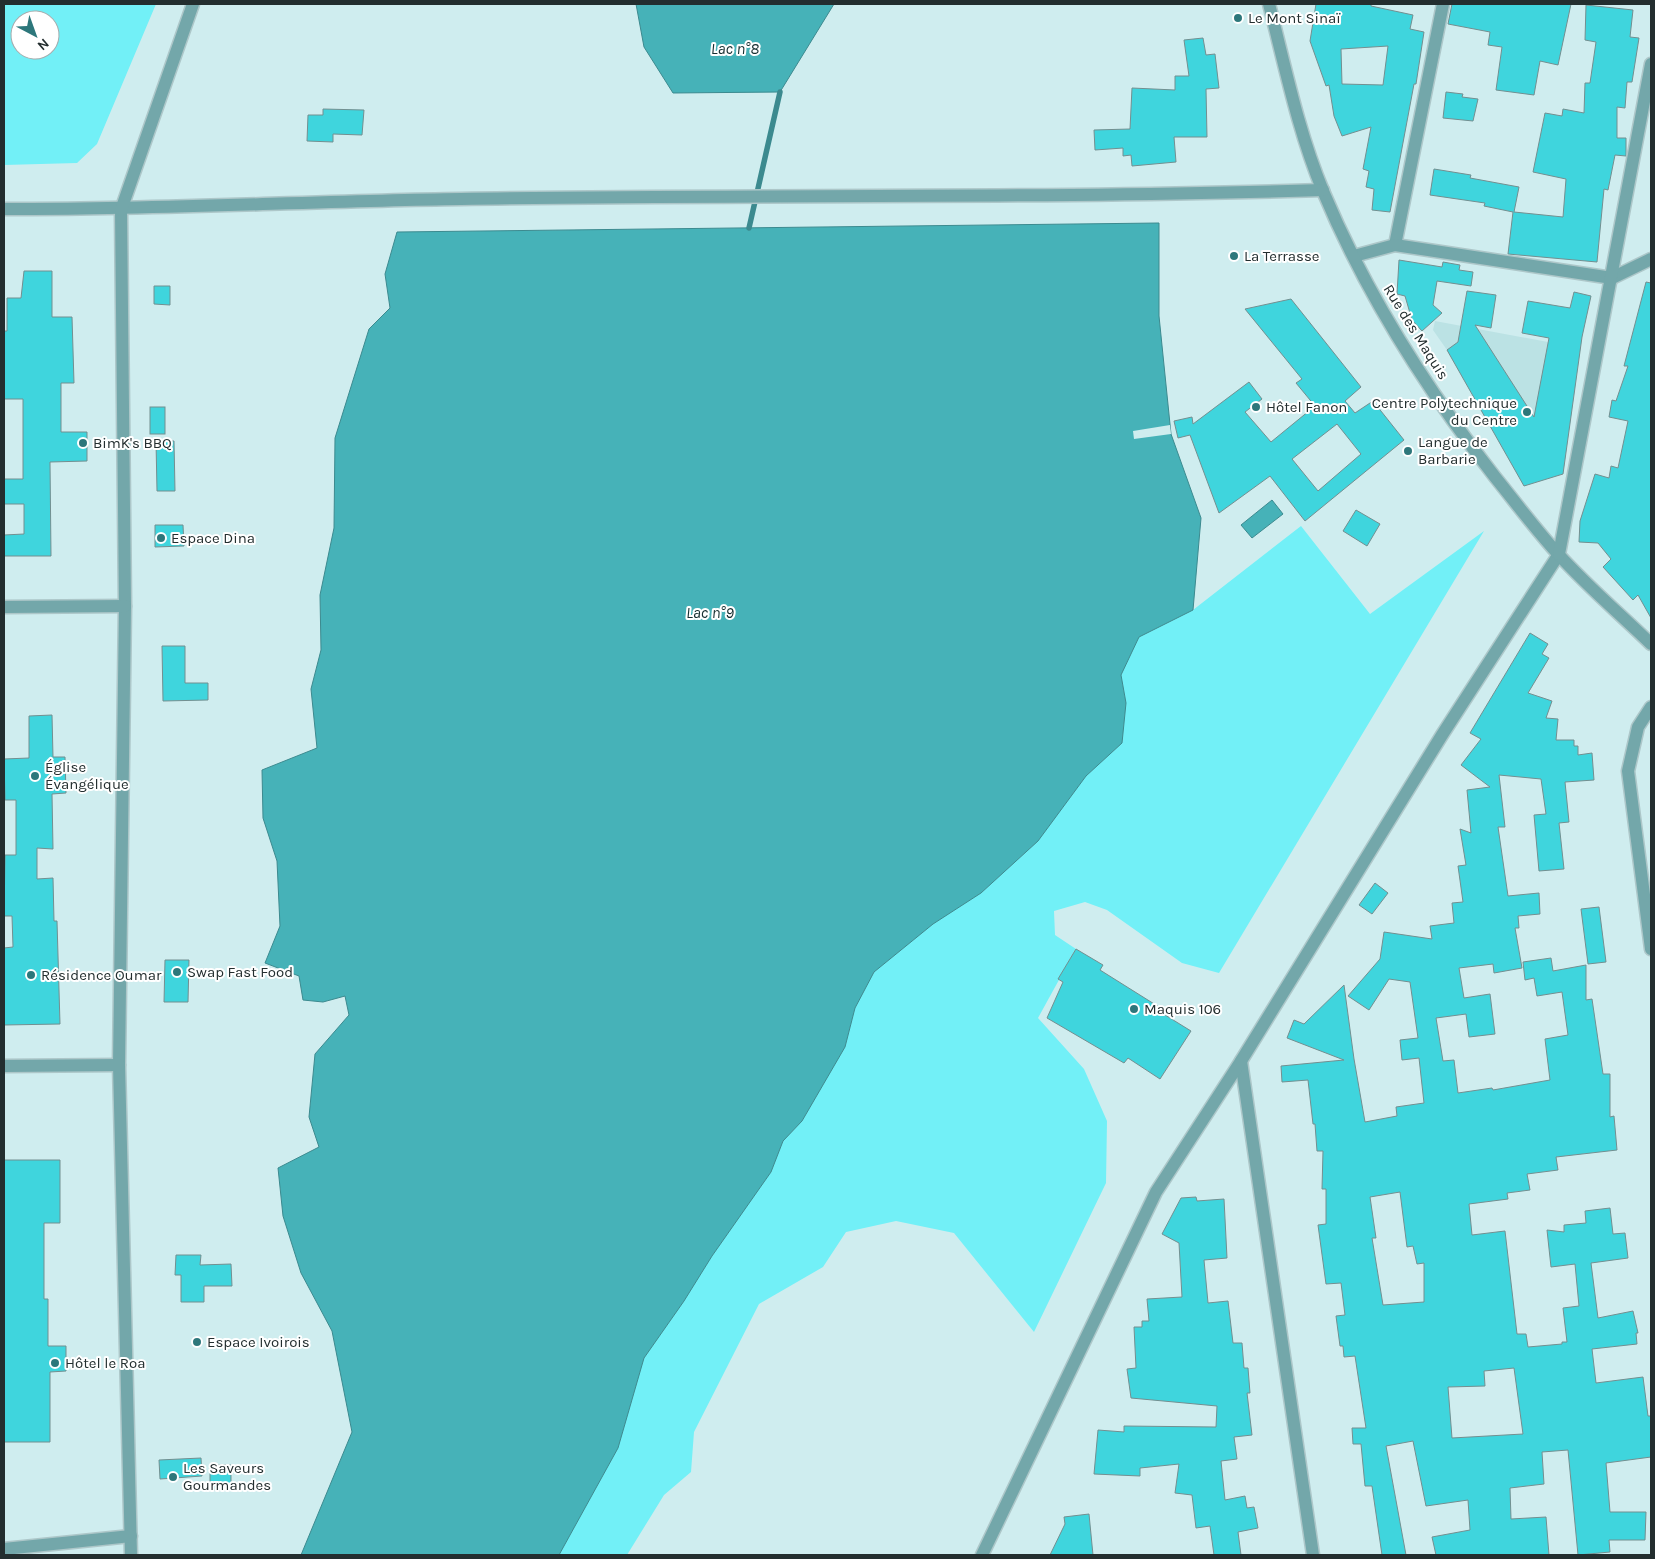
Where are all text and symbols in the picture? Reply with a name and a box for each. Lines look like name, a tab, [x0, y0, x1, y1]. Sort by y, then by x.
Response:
place label: Le Mont Sinaï	[1248, 9, 1341, 27]
north arrow	[10, 10, 60, 60]
marker: Le Mont Sinaï	[1232, 12, 1244, 24]
text: N	[34, 35, 53, 54]
water label: Lac n°8	[711, 39, 759, 58]
place label: La Terrasse	[1244, 247, 1320, 265]
marker: La Terrasse	[1228, 250, 1240, 262]
street label: Rue des Maquis	[1380, 281, 1452, 383]
place label: Centre Polytechnique du Centre	[1372, 394, 1517, 429]
place label: Hôtel Fanon	[1266, 398, 1347, 416]
marker: Hôtel Fanon	[1250, 401, 1262, 413]
marker: Centre Polytechnique du Centre	[1521, 406, 1533, 418]
place label: Langue de Barbarie	[1418, 433, 1488, 468]
place label: BimK's BBQ	[93, 434, 172, 452]
marker: BimK's BBQ	[77, 437, 89, 449]
marker: Langue de Barbarie	[1402, 445, 1414, 457]
place label: Espace Dina	[171, 529, 255, 547]
marker: Espace Dina	[155, 532, 167, 544]
water label: Lac n°9	[686, 603, 735, 622]
place label: Église Évangélique	[45, 758, 129, 793]
marker: Église Évangélique	[29, 770, 41, 782]
place label: Swap Fast Food	[187, 963, 293, 981]
place label: Résidence Oumar	[41, 966, 162, 984]
marker: Swap Fast Food	[171, 966, 183, 978]
marker: Résidence Oumar	[25, 969, 37, 981]
place label: Maquis 106	[1144, 1000, 1221, 1018]
marker: Maquis 106	[1128, 1003, 1140, 1015]
place label: Espace Ivoirois	[207, 1333, 310, 1351]
marker: Espace Ivoirois	[191, 1336, 203, 1348]
place label: Hôtel le Roa	[65, 1354, 145, 1372]
marker: Hôtel le Roa	[49, 1357, 61, 1369]
place label: Les Saveurs Gourmandes	[183, 1459, 271, 1494]
marker: Les Saveurs Gourmandes	[167, 1471, 179, 1483]

